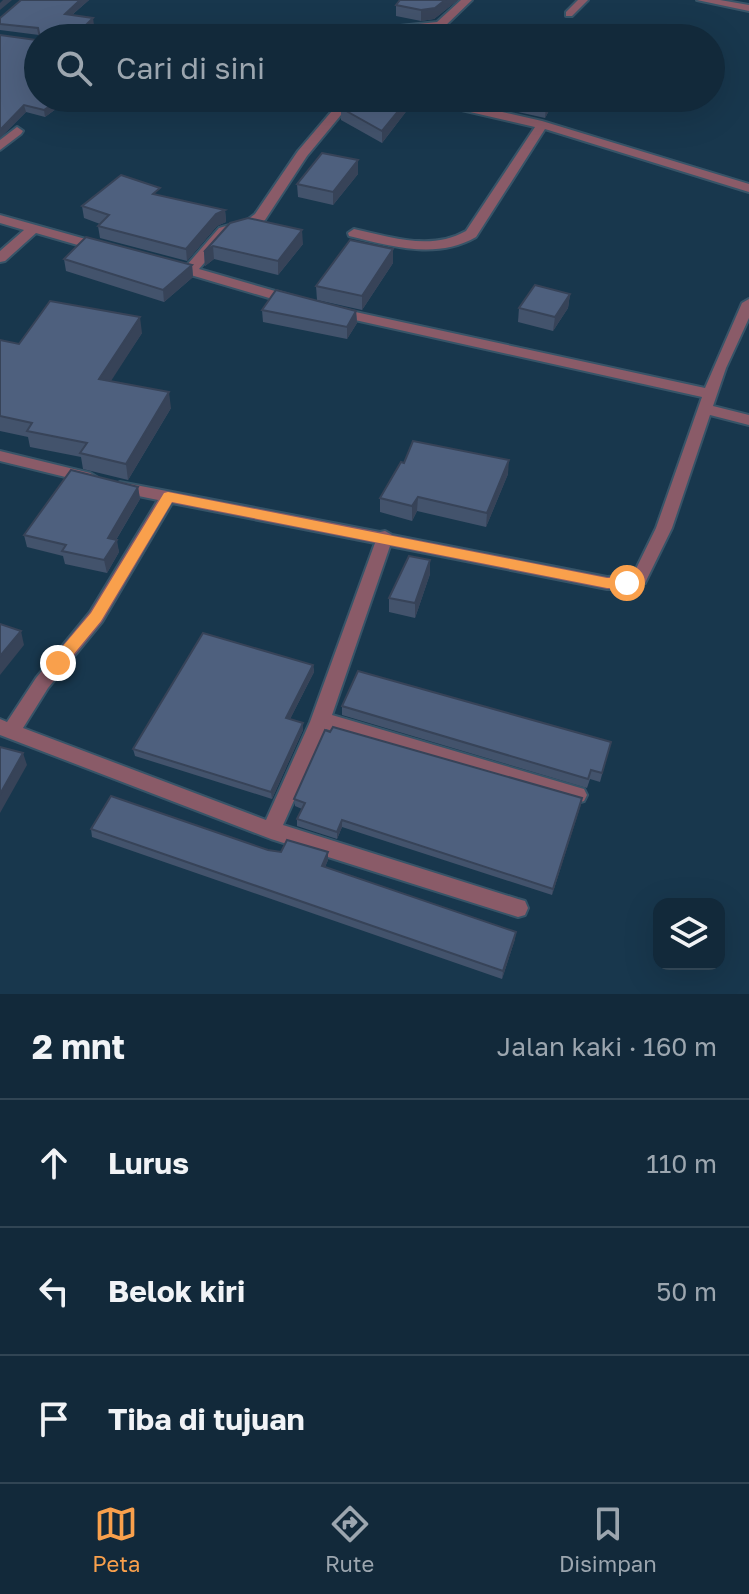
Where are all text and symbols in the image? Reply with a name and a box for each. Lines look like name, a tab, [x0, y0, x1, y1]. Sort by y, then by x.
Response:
search box	[24, 24, 725, 112]
icon: search	[52, 46, 96, 90]
text: Cari di sini	[116, 50, 265, 86]
route start	[609, 565, 645, 601]
route end	[40, 645, 76, 681]
map controls	[653, 898, 725, 970]
button: layers	[653, 898, 725, 970]
text: 2 mnt	[32, 1026, 125, 1066]
text: Jalan kaki · 160 m	[497, 1031, 717, 1062]
icon: ahead	[32, 1141, 76, 1185]
text: Lurus	[108, 1145, 189, 1181]
text: 110 m	[646, 1148, 717, 1179]
icon: left	[32, 1269, 76, 1313]
text: Belok kiri	[108, 1273, 245, 1309]
text: 50 m	[656, 1276, 717, 1307]
icon: arrive	[32, 1397, 76, 1441]
text: Tiba di tujuan	[108, 1401, 305, 1437]
tab: Peta	[92, 1502, 140, 1577]
tab: Rute	[325, 1502, 374, 1577]
tab: Disimpan	[559, 1502, 657, 1577]

